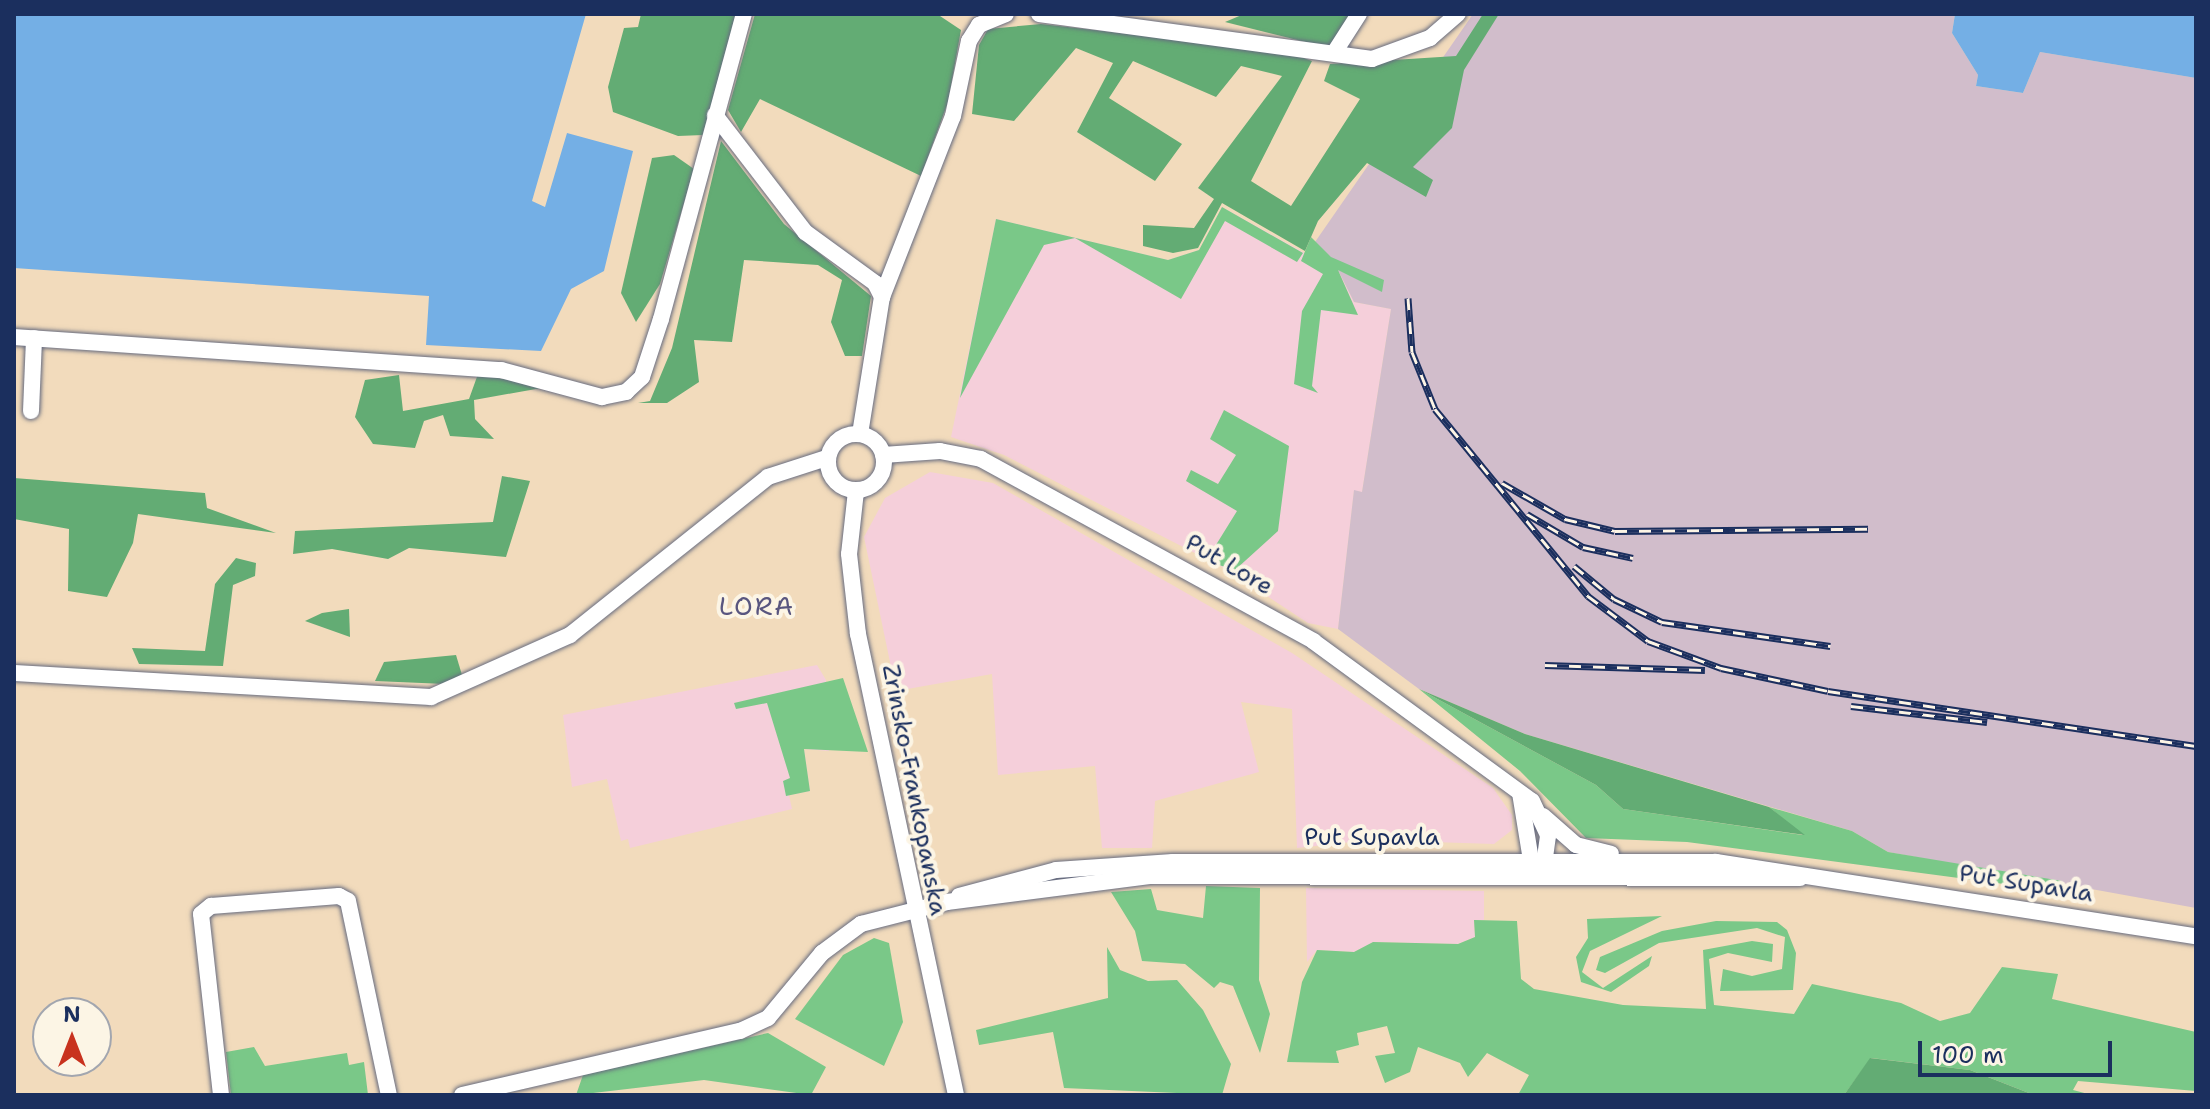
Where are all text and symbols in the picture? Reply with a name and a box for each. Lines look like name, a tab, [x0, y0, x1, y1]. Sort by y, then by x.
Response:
street label: Put Lore	[1180, 528, 1278, 602]
district label: LORA	[719, 590, 795, 622]
street label: Zrinsko-Frankopanska	[876, 662, 952, 918]
street label: Put Supavla	[1304, 824, 1440, 852]
street label: Put Supavla	[1957, 859, 2095, 909]
north arrow	[32, 997, 112, 1077]
text: N	[63, 1000, 81, 1029]
scale bar	[1922, 1025, 2116, 1075]
text: 100 m	[1932, 1039, 2004, 1071]

